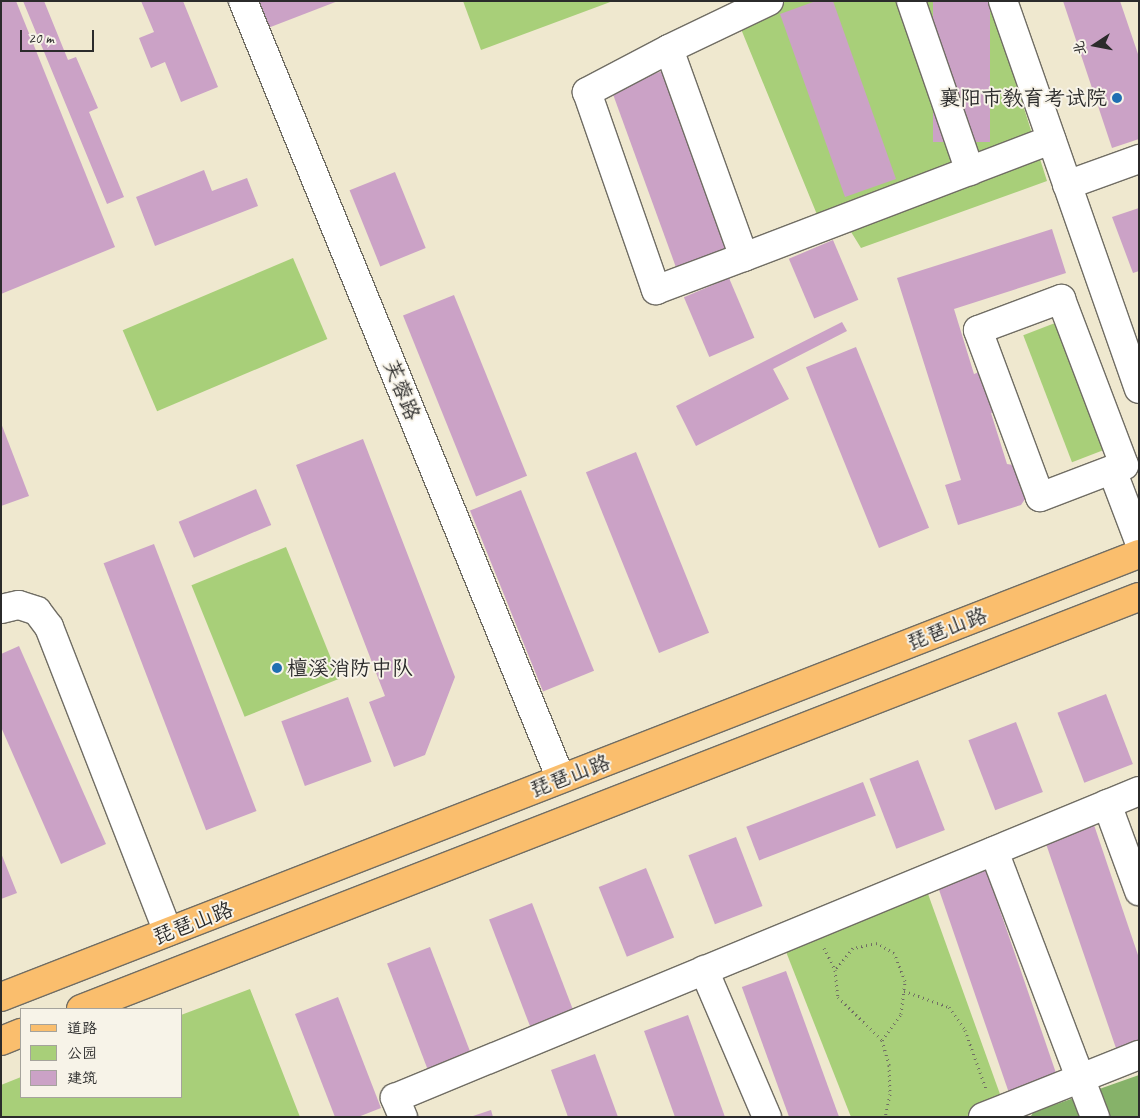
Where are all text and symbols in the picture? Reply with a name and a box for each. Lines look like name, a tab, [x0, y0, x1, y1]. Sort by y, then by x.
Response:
scale bar	[22, 20, 96, 52]
north arrow	[1070, 20, 1120, 70]
text: 20 m	[28, 29, 54, 48]
text: 北	[1070, 39, 1089, 56]
place label: 襄阳市教育考试院	[939, 85, 1107, 111]
marker: 襄阳市教育考试院	[1111, 92, 1123, 104]
street label: 芙蓉路	[379, 356, 425, 424]
street label: 琵琶山路	[903, 602, 991, 656]
place label: 檀溪消防中队	[287, 655, 413, 681]
marker: 檀溪消防中队	[271, 662, 283, 674]
street label: 琵琶山路	[526, 749, 614, 803]
street label: 琵琶山路	[149, 896, 237, 950]
legend	[20, 1008, 182, 1098]
text: 道路	[67, 1019, 97, 1038]
text: 公园	[67, 1044, 97, 1063]
text: 建筑	[67, 1069, 97, 1088]

